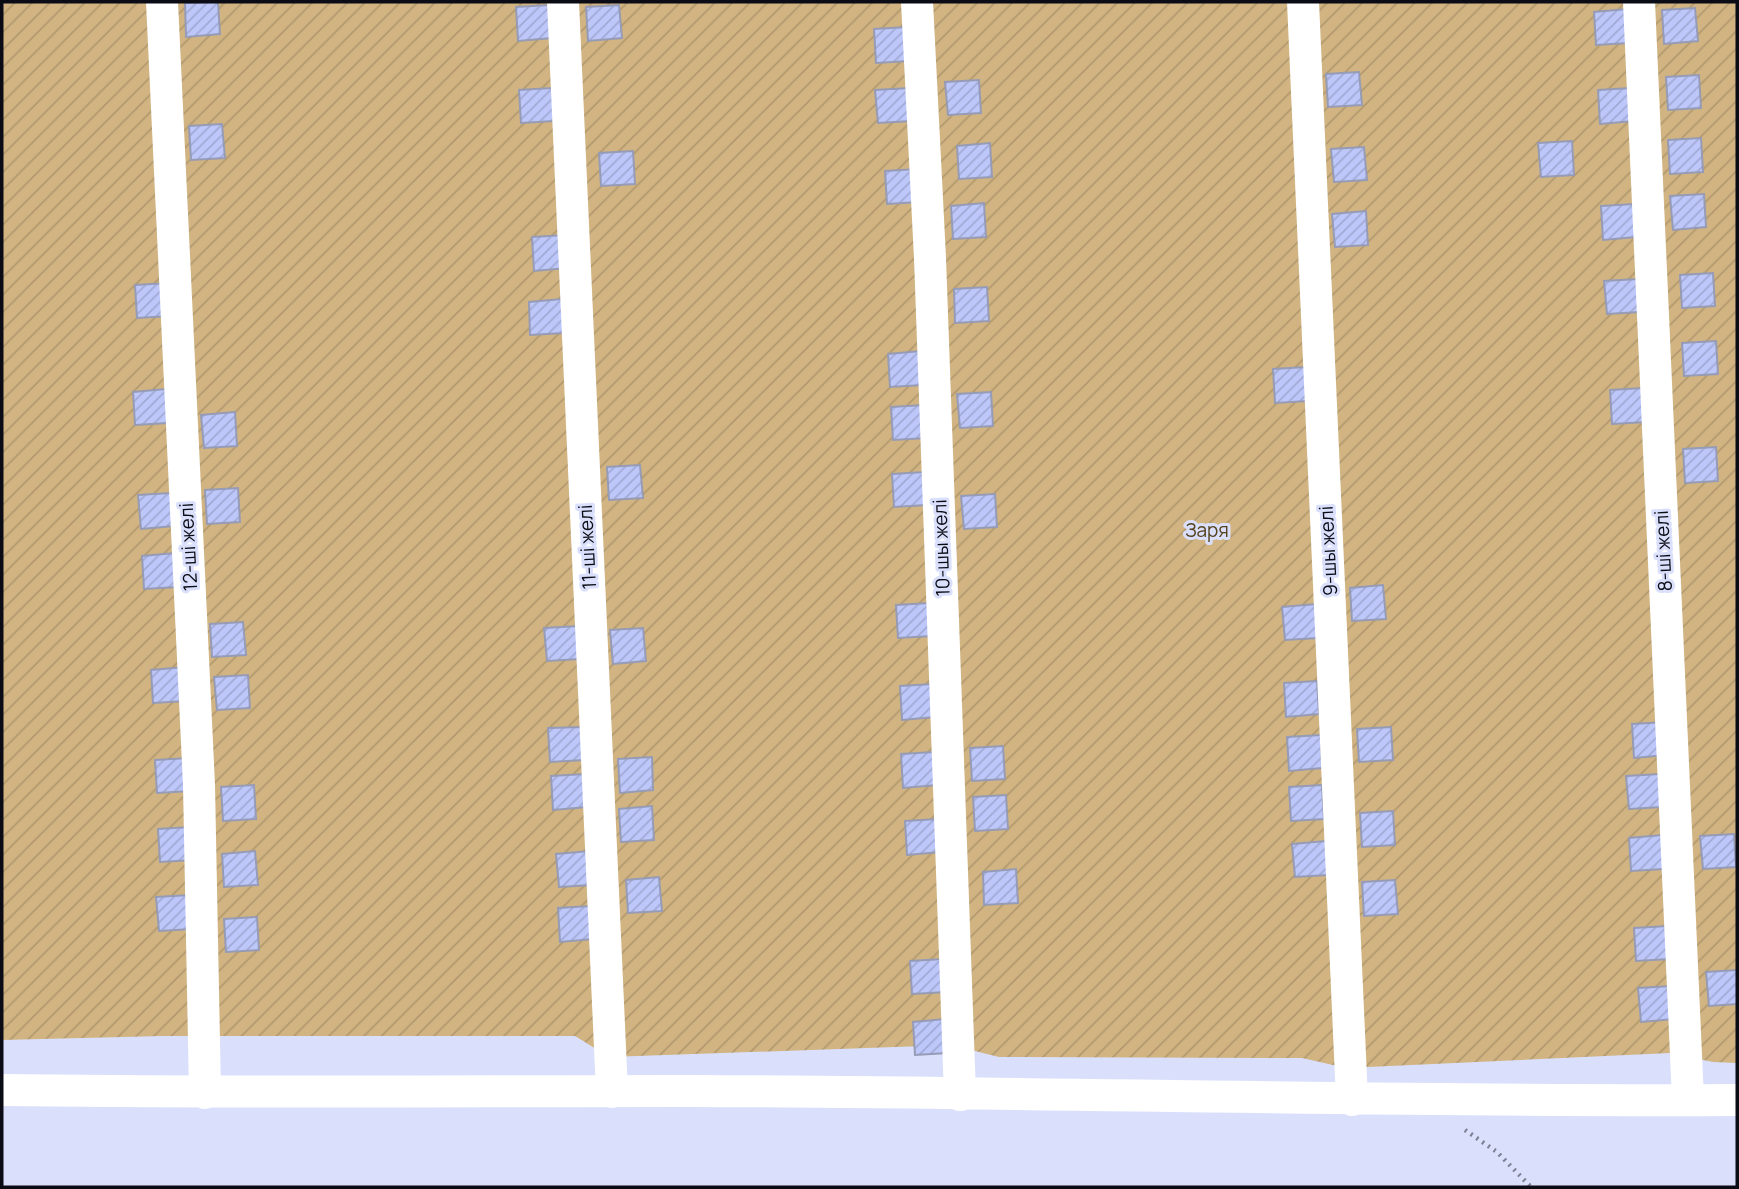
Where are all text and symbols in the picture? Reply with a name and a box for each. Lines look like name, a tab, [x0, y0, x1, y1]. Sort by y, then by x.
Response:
street label: 10-шы желі	[926, 499, 956, 597]
street label: 12-ші желі	[173, 502, 203, 592]
street label: 11-ші желі	[572, 504, 602, 590]
street label: 9-шы желі	[1313, 505, 1343, 597]
street label: 8-ші желі	[1648, 510, 1678, 592]
park label: Заря	[1185, 517, 1229, 543]

